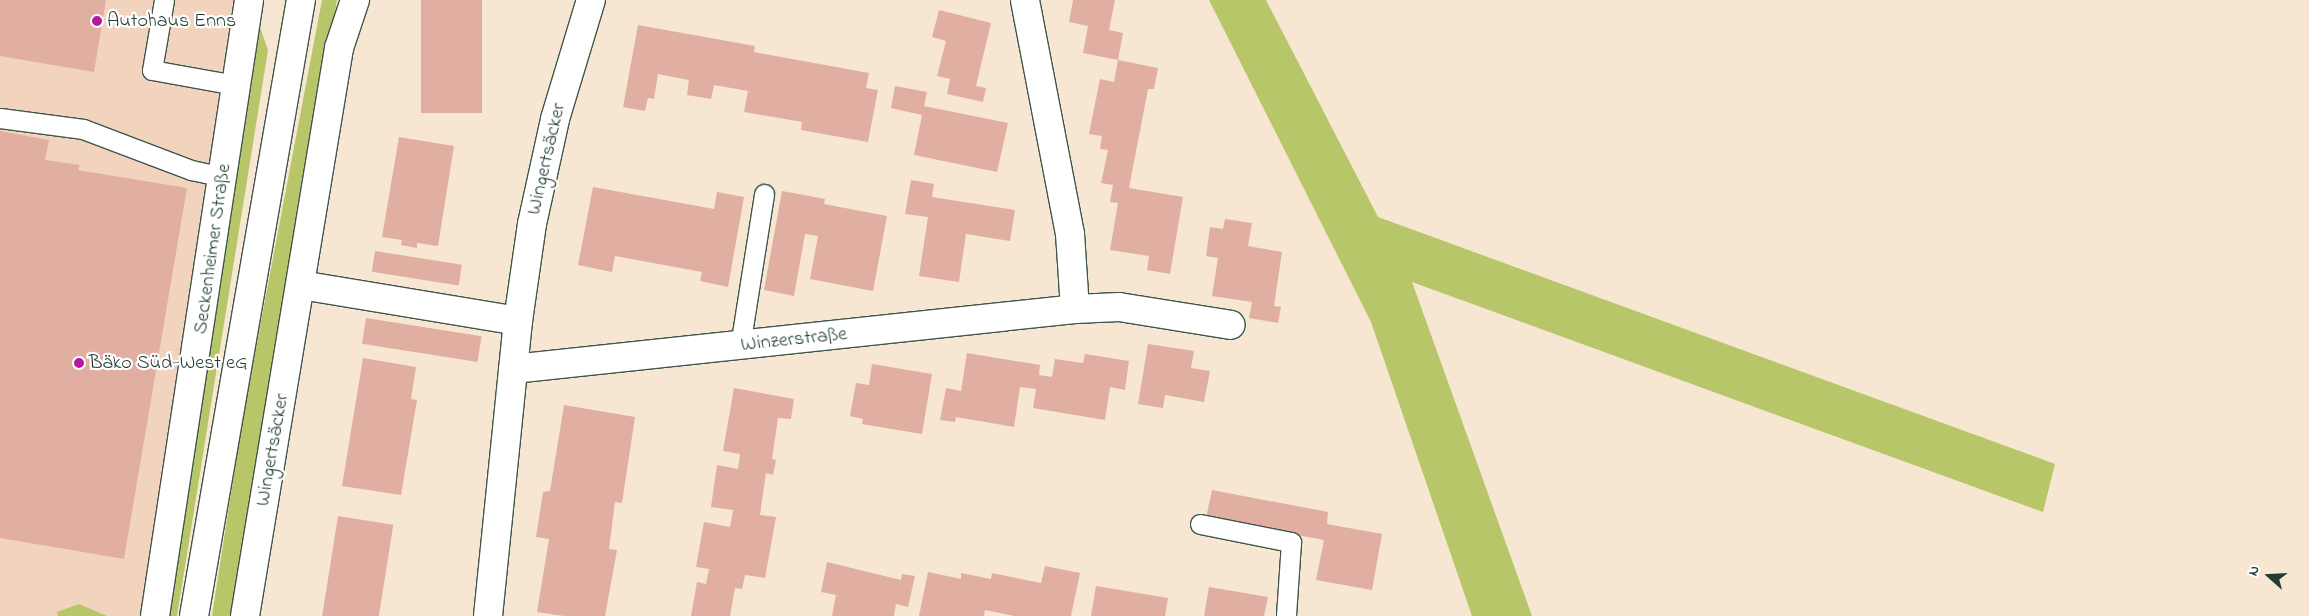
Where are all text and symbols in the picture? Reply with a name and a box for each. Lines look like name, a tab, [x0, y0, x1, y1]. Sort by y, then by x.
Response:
place label: Autohaus Enns	[107, 9, 236, 33]
marker: Autohaus Enns	[91, 15, 103, 27]
street label: Wingertsäcker	[522, 101, 572, 217]
street label: Seckenheimer Straße	[189, 162, 237, 336]
street label: Winzerstraße	[740, 322, 848, 358]
place label: Bäko Süd-West eG	[89, 351, 248, 375]
marker: Bäko Süd-West eG	[73, 357, 85, 369]
street label: Wingertsäcker	[251, 392, 295, 508]
north arrow	[2244, 551, 2294, 601]
text: N	[2243, 563, 2266, 579]

